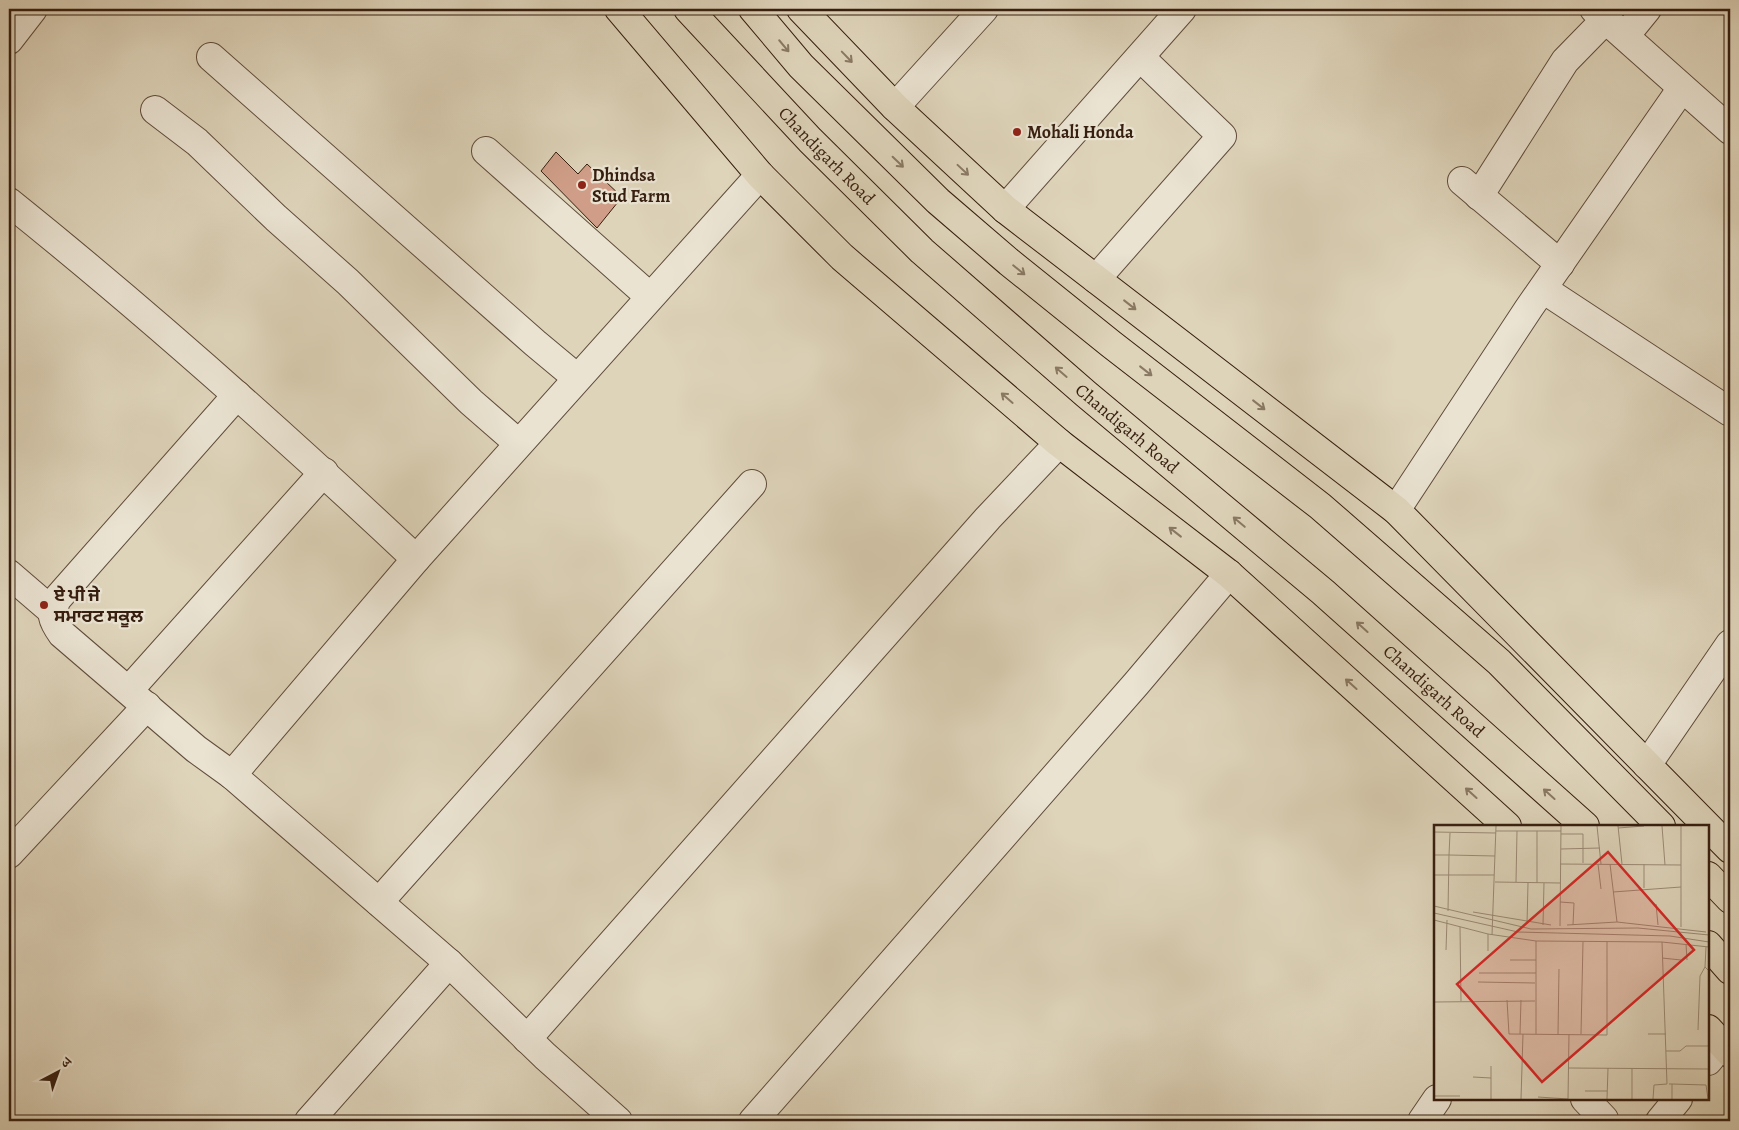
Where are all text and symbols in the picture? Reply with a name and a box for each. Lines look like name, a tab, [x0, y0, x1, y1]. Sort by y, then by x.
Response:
one-way arrow	[778, 40, 789, 53]
one-way arrow	[841, 50, 853, 63]
street label: Chandigarh Road	[773, 102, 881, 210]
place label: Mohali Honda	[1027, 120, 1134, 144]
marker: Mohali Honda	[1011, 126, 1023, 138]
one-way arrow	[891, 156, 904, 168]
place label: Dhindsa Stud Farm	[592, 163, 670, 208]
one-way arrow	[957, 164, 970, 176]
marker: Dhindsa Stud Farm	[576, 179, 588, 191]
one-way arrow	[1012, 265, 1025, 276]
one-way arrow	[1123, 300, 1136, 311]
one-way arrow	[1054, 366, 1067, 378]
one-way arrow	[1139, 366, 1152, 377]
street label: Chandigarh Road	[1070, 378, 1185, 479]
one-way arrow	[1001, 393, 1014, 404]
one-way arrow	[1252, 399, 1265, 410]
one-way arrow	[1232, 516, 1245, 527]
one-way arrow	[1169, 527, 1182, 538]
place label: ਏ ਪੀ ਜੇ ਸਮਾਰਟ ਸਕੂਲ	[53, 583, 144, 628]
marker: ਏ ਪੀ ਜੇ ਸਮਾਰਟ ਸਕੂਲ	[38, 599, 50, 611]
one-way arrow	[1356, 622, 1369, 633]
street label: Chandigarh Road	[1378, 639, 1490, 743]
one-way arrow	[1345, 678, 1358, 690]
one-way arrow	[1465, 787, 1478, 799]
one-way arrow	[1542, 788, 1555, 800]
inset map	[1434, 825, 1709, 1100]
north arrow	[32, 1048, 82, 1098]
text: उ	[57, 1052, 76, 1073]

